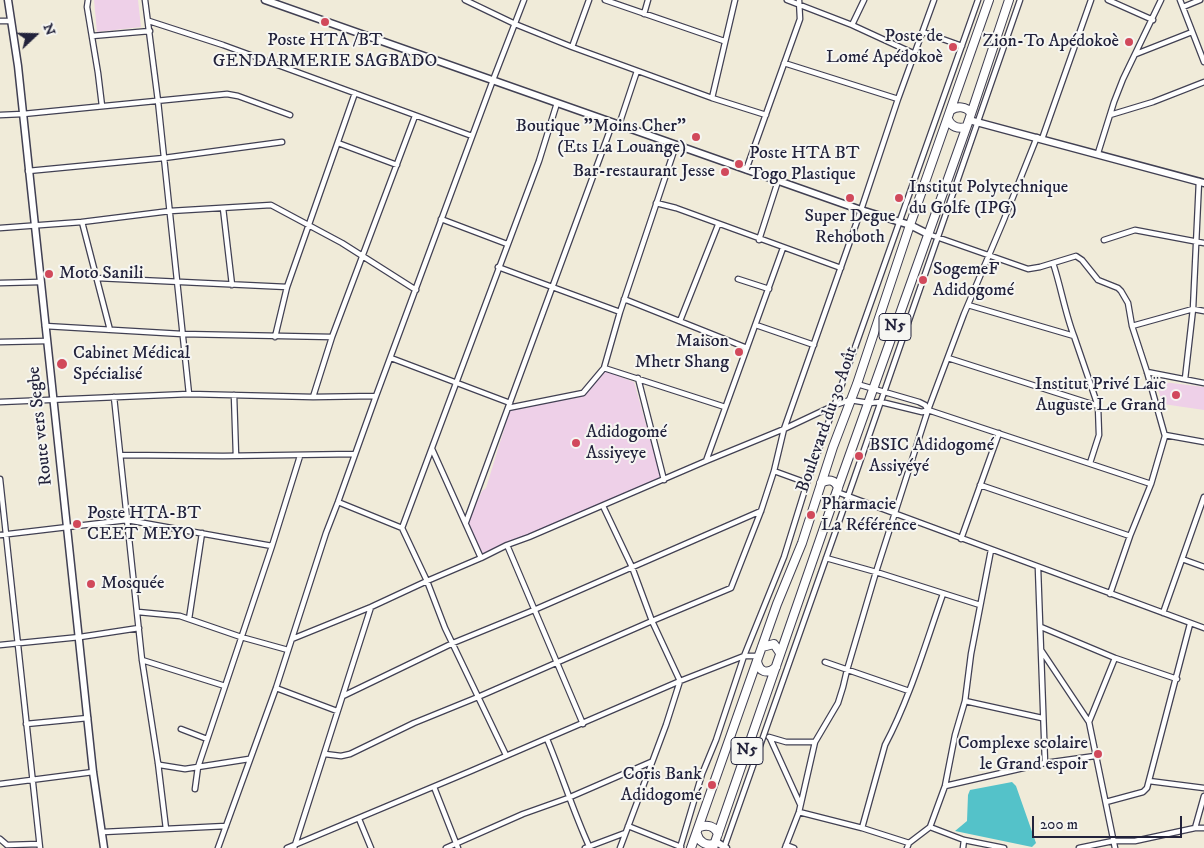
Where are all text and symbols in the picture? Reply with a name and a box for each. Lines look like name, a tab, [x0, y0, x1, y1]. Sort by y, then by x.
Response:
north arrow	[10, 10, 60, 60]
marker: Poste HTA /BT GENDARMERIE SAGBADO	[319, 16, 331, 28]
text: N	[39, 21, 59, 38]
place label: Poste de Lomé Apédokoè	[826, 26, 943, 68]
place label: Poste HTA /BT GENDARMERIE SAGBADO	[213, 30, 437, 72]
place label: Zion-To Apédokoè	[982, 31, 1119, 53]
marker: Zion-To Apédokoè	[1123, 36, 1135, 48]
marker: Poste de Lomé Apédokoè	[947, 41, 959, 53]
place label: Boutique "Moins Cher" (Ets La Louange)	[516, 116, 686, 158]
marker: Boutique "Moins Cher" (Ets La Louange)	[690, 131, 702, 143]
place label: Poste HTA BT Togo Plastique	[749, 143, 860, 186]
marker: Poste HTA BT Togo Plastique	[733, 158, 745, 170]
place label: Bar-restaurant Jesse	[573, 161, 715, 183]
marker: Bar-restaurant Jesse	[719, 166, 731, 178]
place label: Institut Polytechnique du Golfe (IPG)	[909, 177, 1068, 220]
marker: Super Degue Rehoboth	[844, 192, 856, 204]
marker: Institut Polytechnique du Golfe (IPG)	[893, 192, 905, 204]
place label: Super Degue Rehoboth	[805, 206, 895, 248]
place label: SogemeF Adidogomé	[933, 259, 1014, 302]
place label: Moto Sanili	[59, 263, 143, 285]
marker: Moto Sanili	[43, 268, 55, 280]
marker: SogemeF Adidogomé	[917, 274, 929, 286]
road number: N5	[879, 314, 911, 341]
place label: Maison Mhetr Shang	[635, 331, 729, 374]
place label: Cabinet Médical Spécialisé	[73, 343, 190, 386]
street label: Boulevard du 30 Août	[793, 344, 863, 496]
marker: Maison Mhetr Shang	[733, 346, 745, 358]
marker: Cabinet Médical Spécialisé	[55, 357, 69, 371]
street label: Route vers Segbe	[24, 365, 58, 487]
place label: Institut Privé Laïc Auguste Le Grand	[1035, 374, 1166, 416]
marker: Institut Privé Laïc Auguste Le Grand	[1170, 389, 1182, 401]
place label: Adidogomé Assiyeye	[586, 422, 667, 464]
place label: BSIC Adidogomé Assiyéyé	[869, 435, 994, 478]
marker: Adidogomé Assiyeye	[570, 437, 582, 449]
marker: BSIC Adidogomé Assiyéyé	[853, 450, 865, 462]
place label: Pharmacie La Référence	[821, 494, 917, 536]
place label: Poste HTA-BT CEET MEYO	[87, 503, 201, 546]
marker: Pharmacie La Référence	[805, 509, 817, 521]
marker: Poste HTA-BT CEET MEYO	[71, 518, 83, 530]
place label: Mosquée	[101, 573, 164, 595]
marker: Mosquée	[85, 578, 97, 590]
place label: Complexe scolaire le Grand espoir	[958, 733, 1088, 776]
road number: N5	[731, 738, 763, 764]
marker: Complexe scolaire le Grand espoir	[1092, 748, 1104, 760]
place label: Coris Bank Adidogomé	[621, 764, 702, 806]
marker: Coris Bank Adidogomé	[706, 779, 718, 791]
scale bar	[1034, 806, 1184, 838]
text: 200 m	[1040, 815, 1078, 834]

